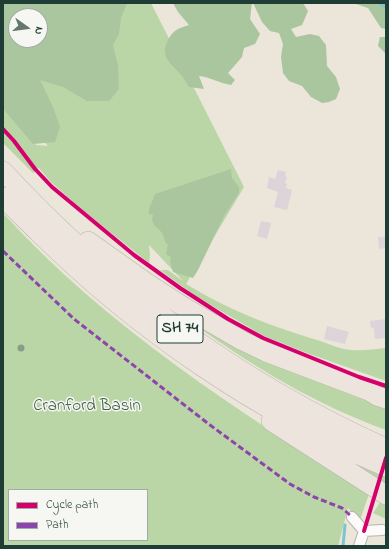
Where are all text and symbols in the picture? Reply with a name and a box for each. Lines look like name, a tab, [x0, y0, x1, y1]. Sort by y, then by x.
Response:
north arrow	[8, 8, 48, 48]
text: N	[30, 25, 47, 36]
road number: SH 74	[157, 315, 203, 343]
park label: Cranford Basin	[33, 397, 141, 417]
legend	[8, 489, 148, 541]
text: Cycle path	[46, 496, 98, 514]
text: Path	[46, 516, 68, 534]

